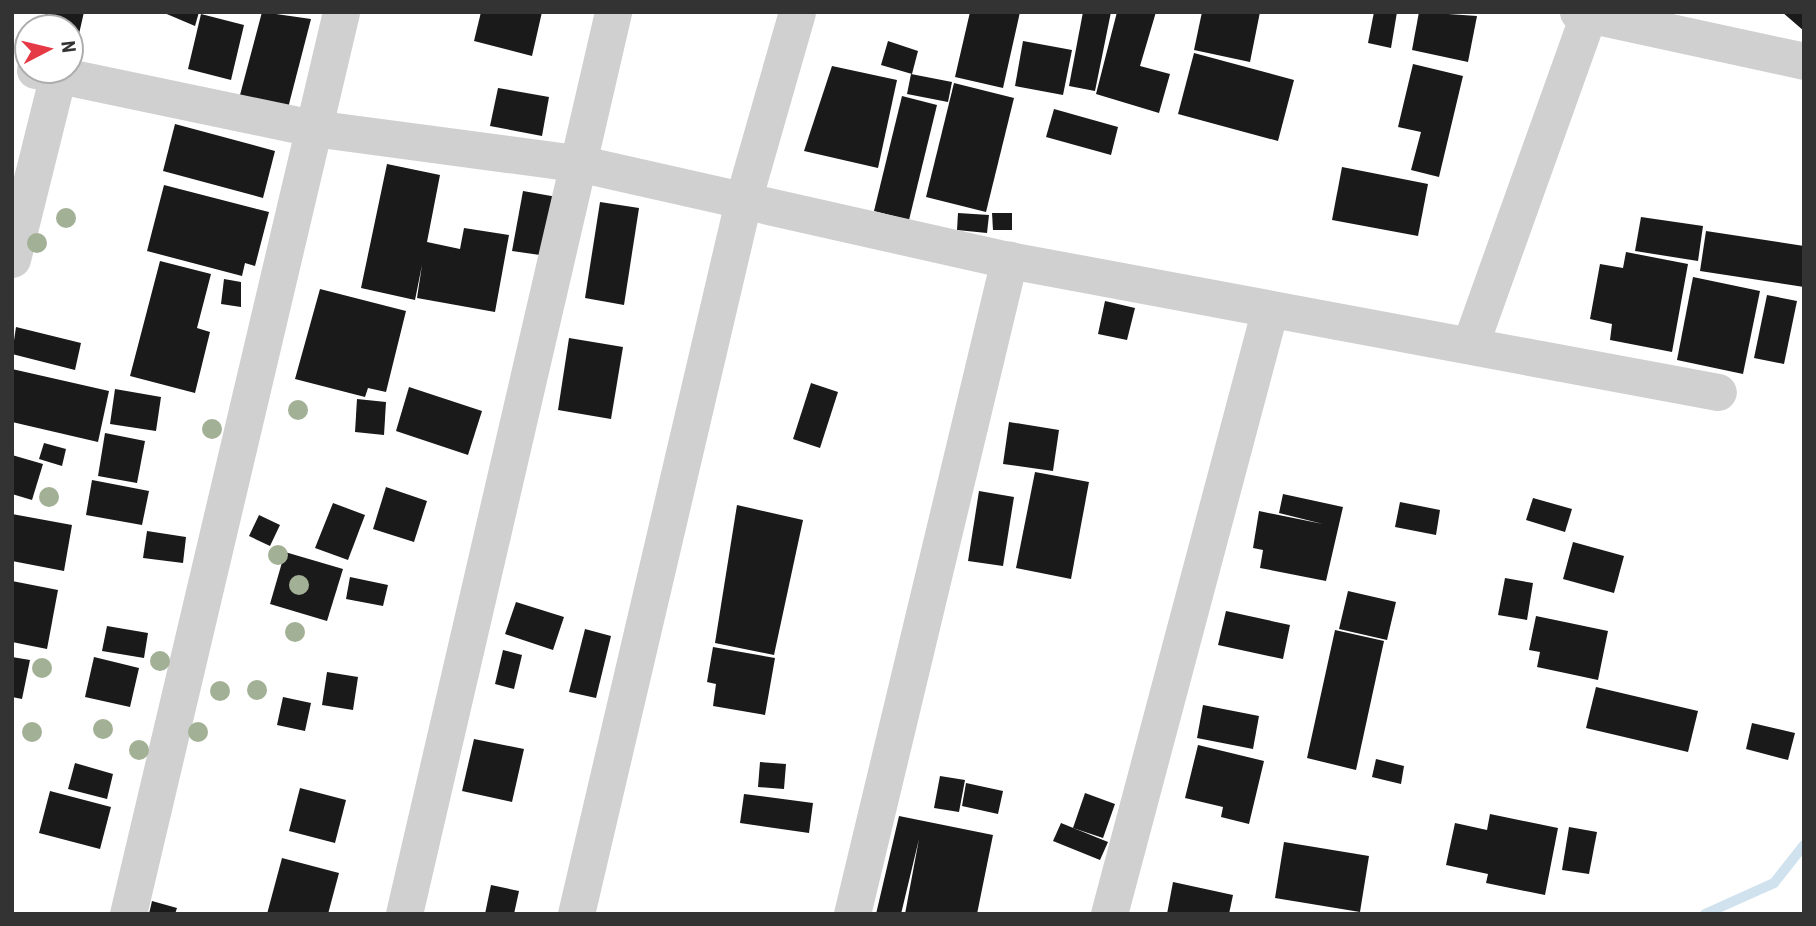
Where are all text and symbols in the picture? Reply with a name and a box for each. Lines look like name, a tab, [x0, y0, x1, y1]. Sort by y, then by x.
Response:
north arrow	[14, 14, 84, 84]
text: N	[56, 39, 80, 54]

